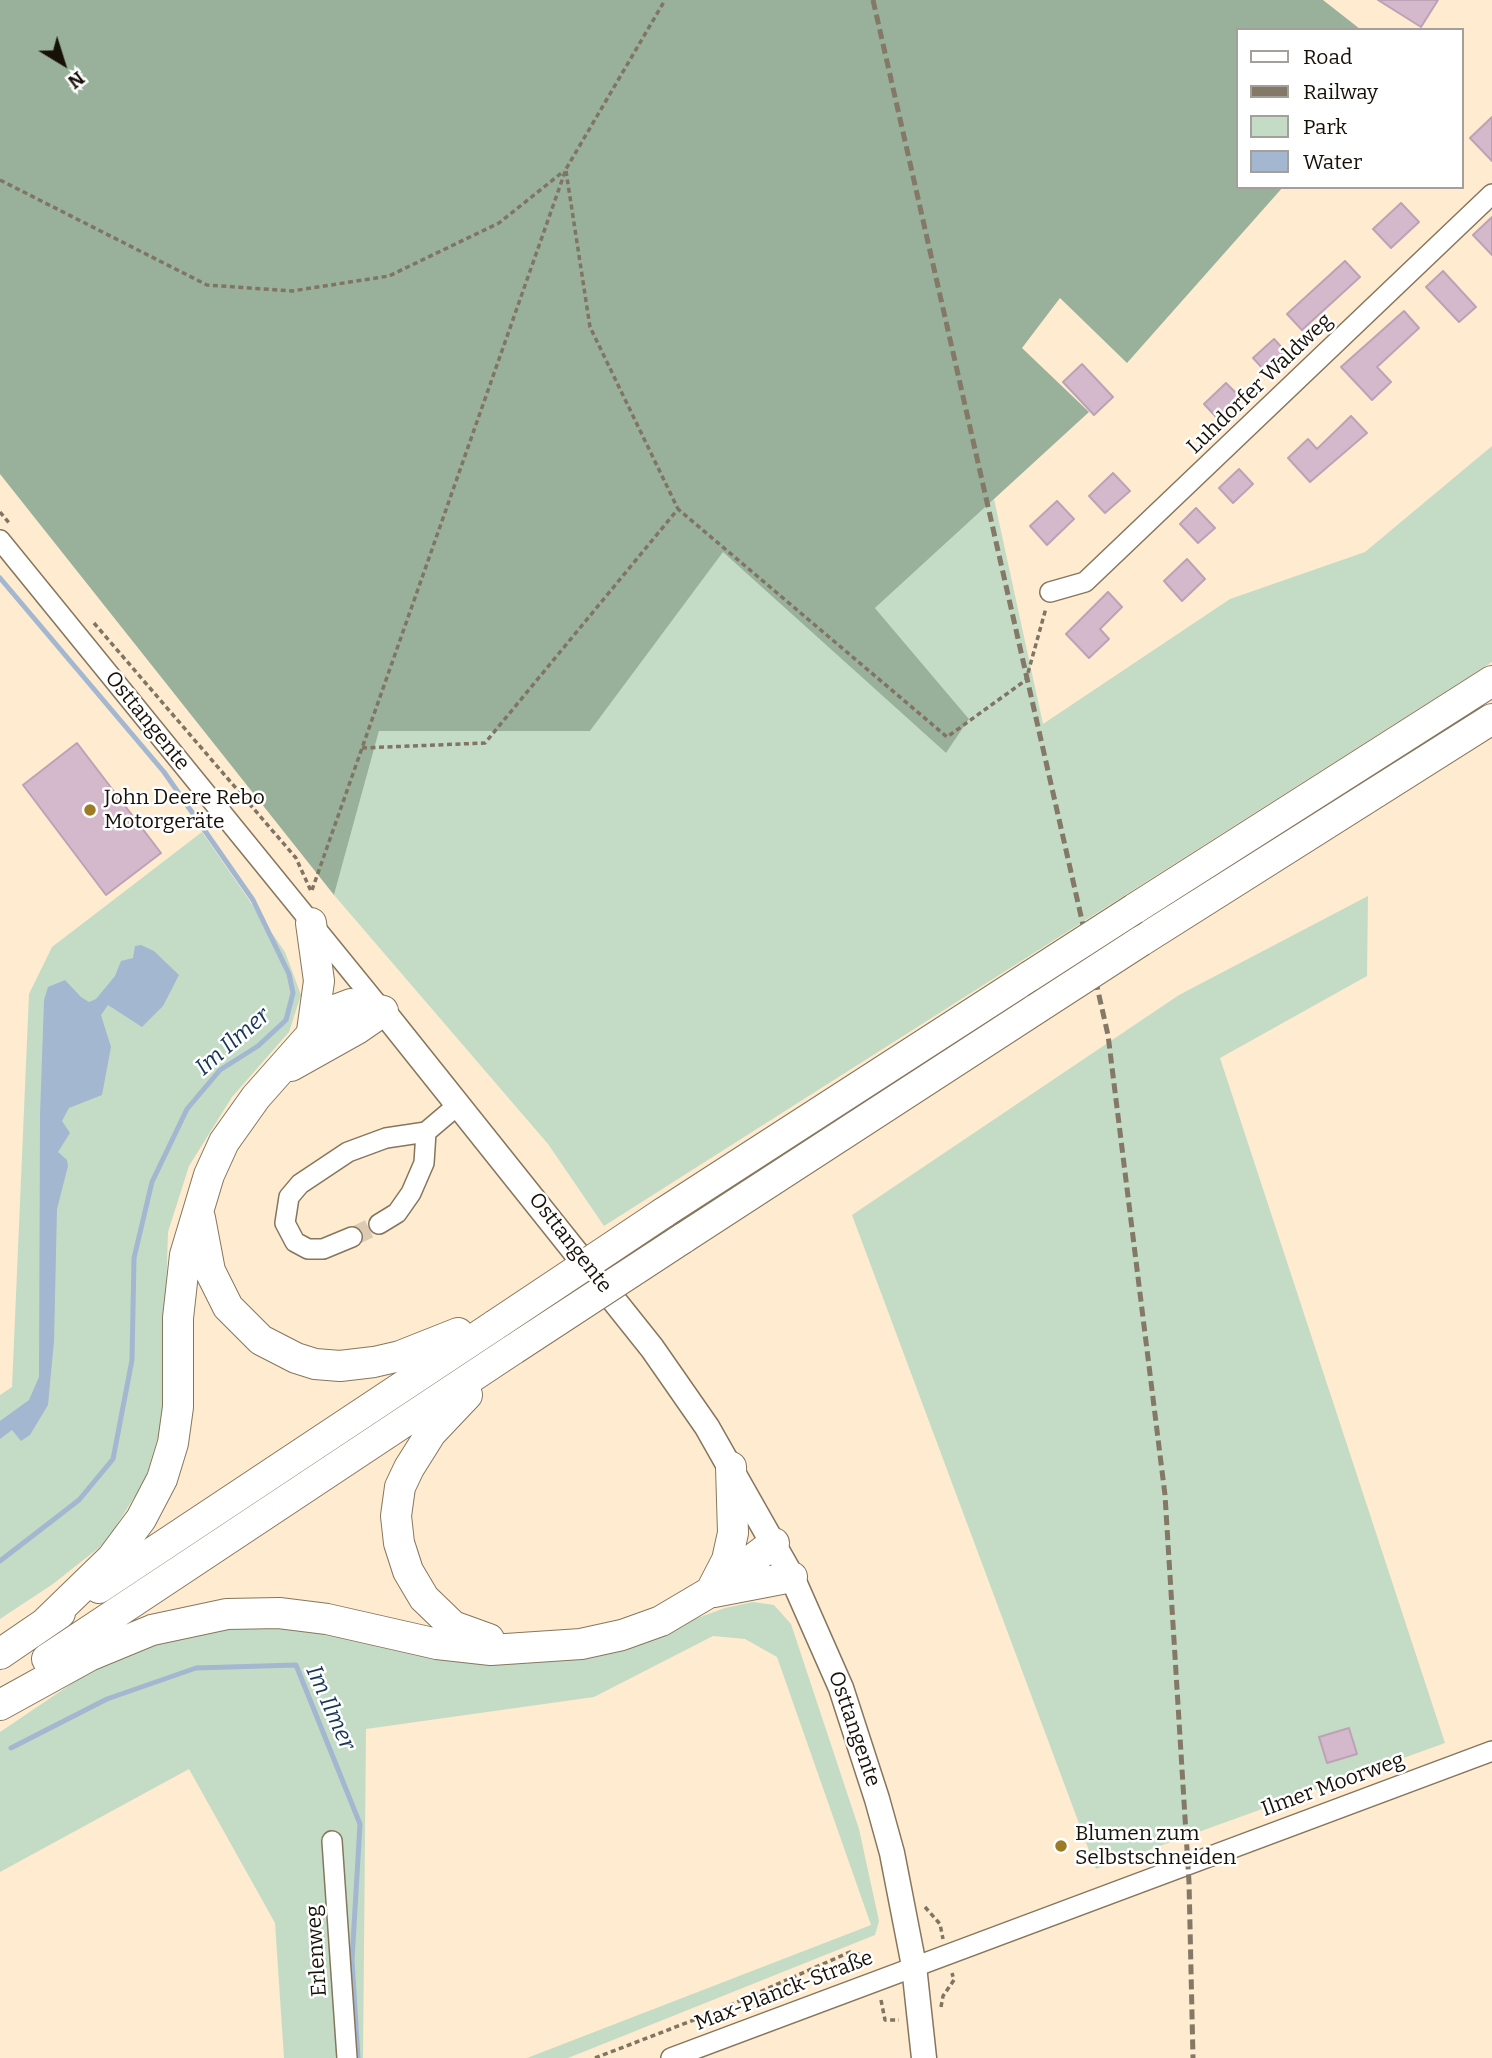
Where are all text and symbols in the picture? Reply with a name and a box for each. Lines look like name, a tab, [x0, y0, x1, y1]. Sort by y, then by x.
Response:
north arrow	[28, 28, 98, 98]
legend	[1236, 28, 1464, 189]
text: Road	[1303, 44, 1352, 70]
text: N	[63, 66, 89, 94]
text: Railway	[1303, 79, 1378, 105]
text: Park	[1303, 114, 1347, 140]
text: Water	[1303, 149, 1362, 175]
street label: Luhdorfer Waldweg	[1182, 308, 1338, 460]
street label: Osttangente	[99, 666, 195, 776]
place label: John Deere Rebo Motorgeräte	[104, 785, 265, 835]
marker: John Deere Rebo Motorgeräte	[82, 802, 98, 818]
water label: Im Ilmer	[190, 1002, 276, 1082]
street label: Osttangente	[523, 1188, 617, 1298]
water label: Im Ilmer	[299, 1662, 361, 1754]
street label: Osttangente	[822, 1668, 886, 1790]
street label: Ilmer Moorweg	[1258, 1748, 1408, 1822]
place label: Blumen zum Selbstschneiden	[1075, 1821, 1236, 1871]
marker: Blumen zum Selbstschneiden	[1053, 1838, 1069, 1854]
street label: Erlenweg	[301, 1904, 333, 1998]
street label: Max-Planck-Straße	[691, 1945, 877, 2037]

